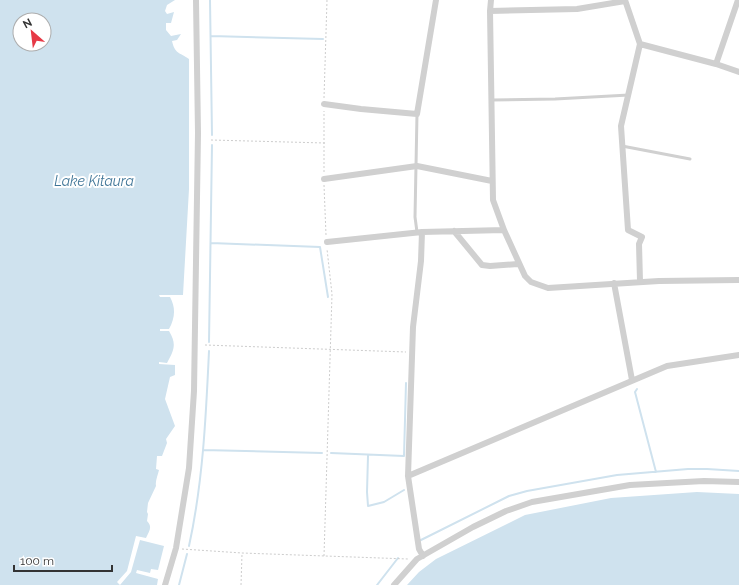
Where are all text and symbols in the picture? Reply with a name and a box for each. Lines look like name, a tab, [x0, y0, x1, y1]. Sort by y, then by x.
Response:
north arrow	[12, 12, 52, 52]
text: N	[21, 16, 34, 31]
water label: Lake Kitaura	[54, 173, 134, 189]
scale bar	[14, 547, 112, 573]
text: 100 m	[20, 554, 54, 568]

